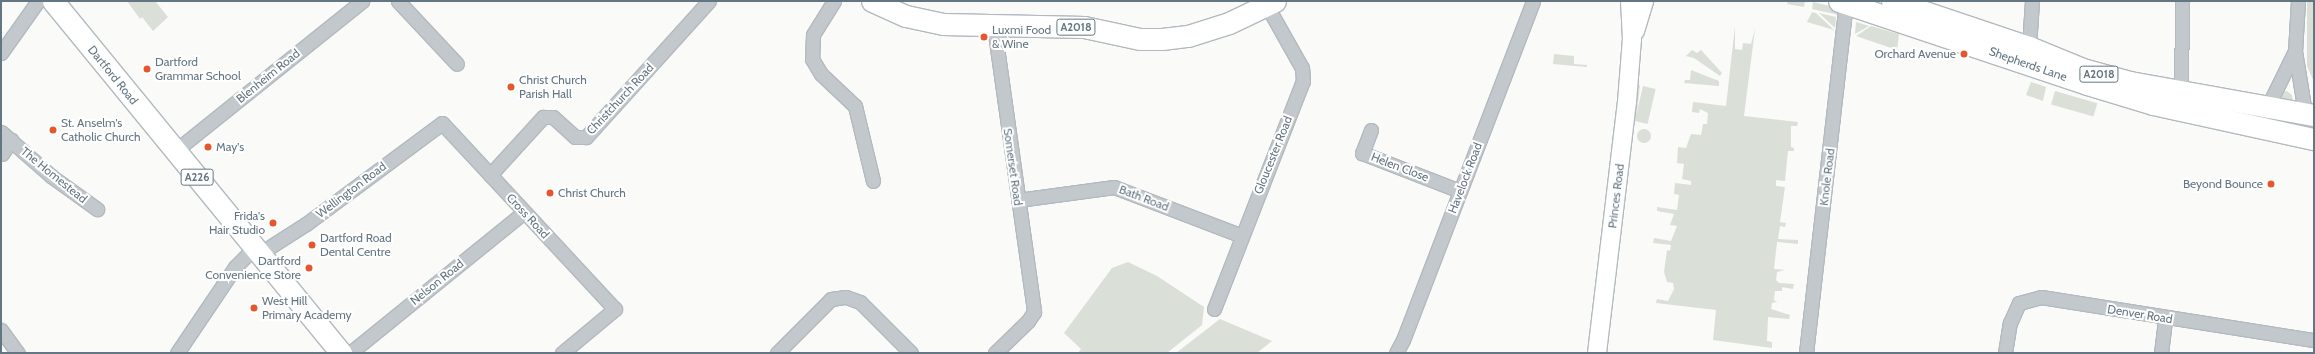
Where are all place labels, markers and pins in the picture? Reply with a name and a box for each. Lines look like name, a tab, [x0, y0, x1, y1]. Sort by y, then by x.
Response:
place label: Luxmi Food & Wine	[992, 23, 1051, 51]
marker: Luxmi Food & Wine	[979, 32, 989, 42]
place label: Orchard Avenue	[1874, 47, 1956, 61]
marker: Orchard Avenue	[1959, 49, 1969, 59]
place label: Dartford Grammar School	[155, 55, 241, 83]
marker: Dartford Grammar School	[142, 64, 152, 74]
place label: Christ Church Parish Hall	[519, 73, 587, 101]
marker: Christ Church Parish Hall	[506, 82, 516, 92]
place label: St. Anselm's Catholic Church	[61, 116, 140, 144]
marker: St. Anselm's Catholic Church	[48, 125, 58, 135]
place label: May's	[216, 140, 244, 154]
marker: May's	[203, 142, 213, 152]
place label: Beyond Bounce	[2183, 177, 2263, 191]
marker: Beyond Bounce	[2266, 179, 2276, 189]
place label: Christ Church	[558, 186, 626, 200]
marker: Christ Church	[545, 188, 555, 198]
place label: Frida's Hair Studio	[209, 209, 265, 237]
marker: Frida's Hair Studio	[268, 218, 278, 228]
place label: Dartford Road Dental Centre	[320, 231, 392, 259]
marker: Dartford Road Dental Centre	[307, 240, 317, 250]
place label: Dartford Convenience Store	[205, 254, 301, 282]
marker: Dartford Convenience Store	[304, 263, 314, 273]
place label: West Hill Primary Academy	[262, 294, 352, 322]
marker: West Hill Primary Academy	[249, 303, 259, 313]

